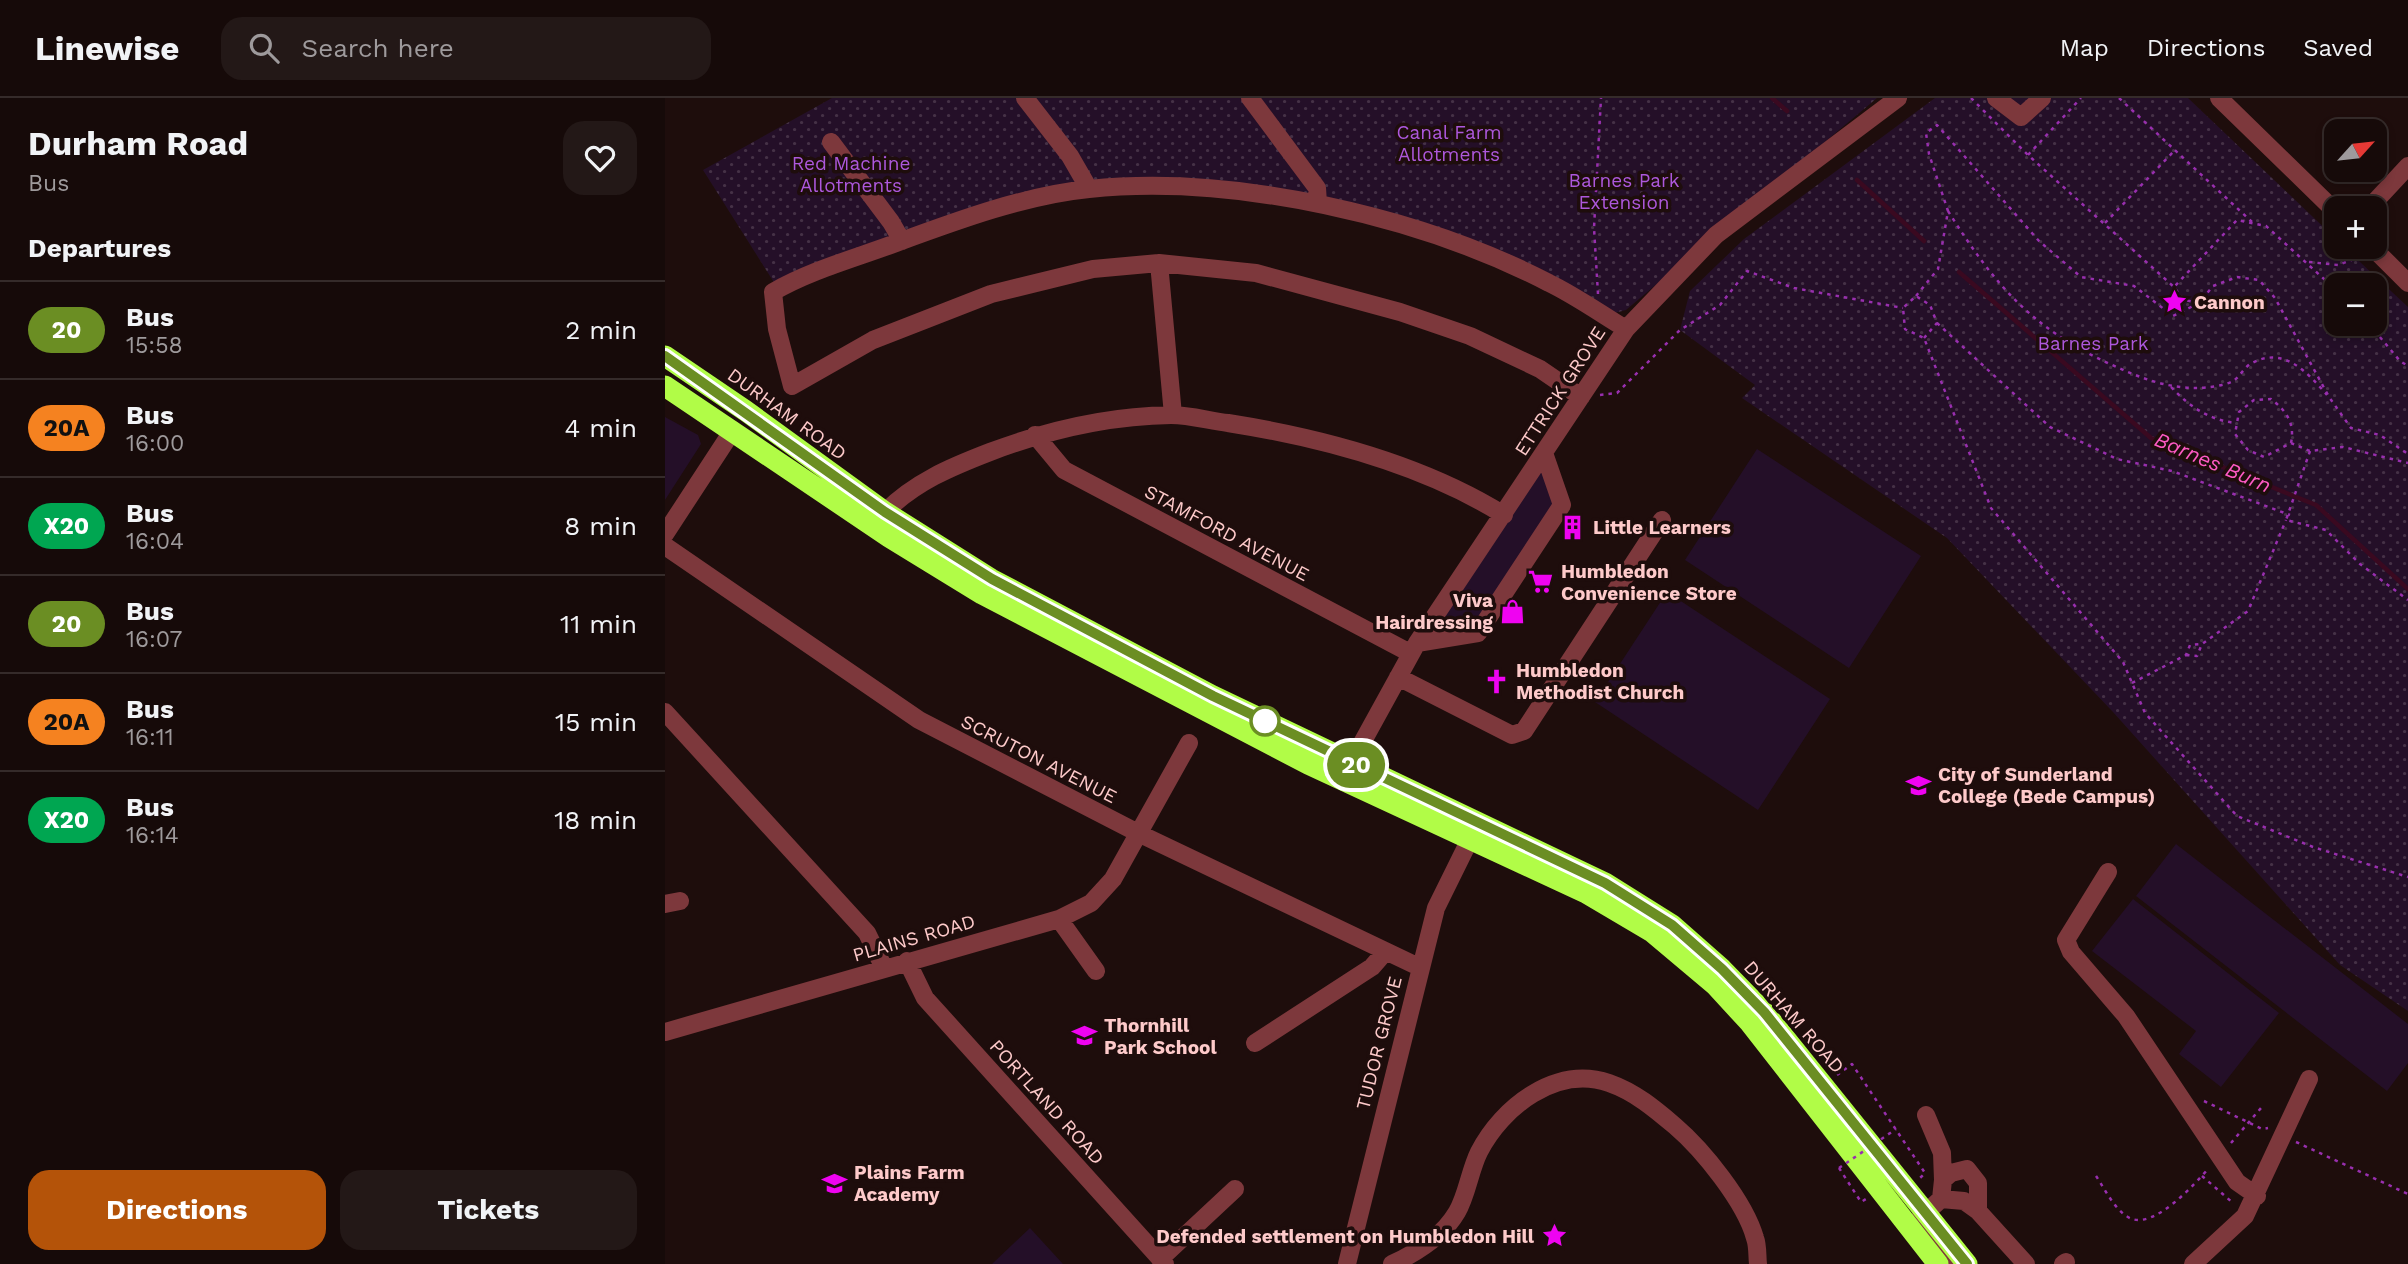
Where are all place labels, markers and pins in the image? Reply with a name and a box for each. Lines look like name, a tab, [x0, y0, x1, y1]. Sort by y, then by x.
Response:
place icon: Cannon	[2160, 288, 2188, 316]
place label: Cannon	[2194, 291, 2265, 314]
building icon: Little Learners	[1559, 513, 1587, 541]
place label: Little Learners	[1593, 516, 1731, 539]
place label: Humbledon Convenience Store	[1561, 560, 1737, 605]
supermarket icon: Humbledon Convenience Store	[1527, 568, 1555, 596]
place label: Viva Hairdressing	[1375, 589, 1493, 634]
shop icon: Viva Hairdressing	[1499, 597, 1527, 625]
place label: Humbledon Methodist Church	[1516, 659, 1684, 704]
church icon: Humbledon Methodist Church	[1482, 667, 1510, 695]
unlabelled marker	[1250, 706, 1280, 736]
place label: City of Sunderland College (Bede Campus)	[1938, 763, 2155, 808]
school or university icon: City of Sunderland College (Bede Campus)	[1904, 771, 1932, 799]
place label: Thornhill Park School	[1104, 1014, 1217, 1059]
school or university icon: Thornhill Park School	[1070, 1022, 1098, 1050]
place label: Plains Farm Academy	[854, 1161, 965, 1206]
school or university icon: Plains Farm Academy	[820, 1169, 848, 1197]
place icon: Defended settlement on Humbledon Hill	[1540, 1222, 1568, 1250]
place label: Defended settlement on Humbledon Hill	[1156, 1225, 1535, 1248]

